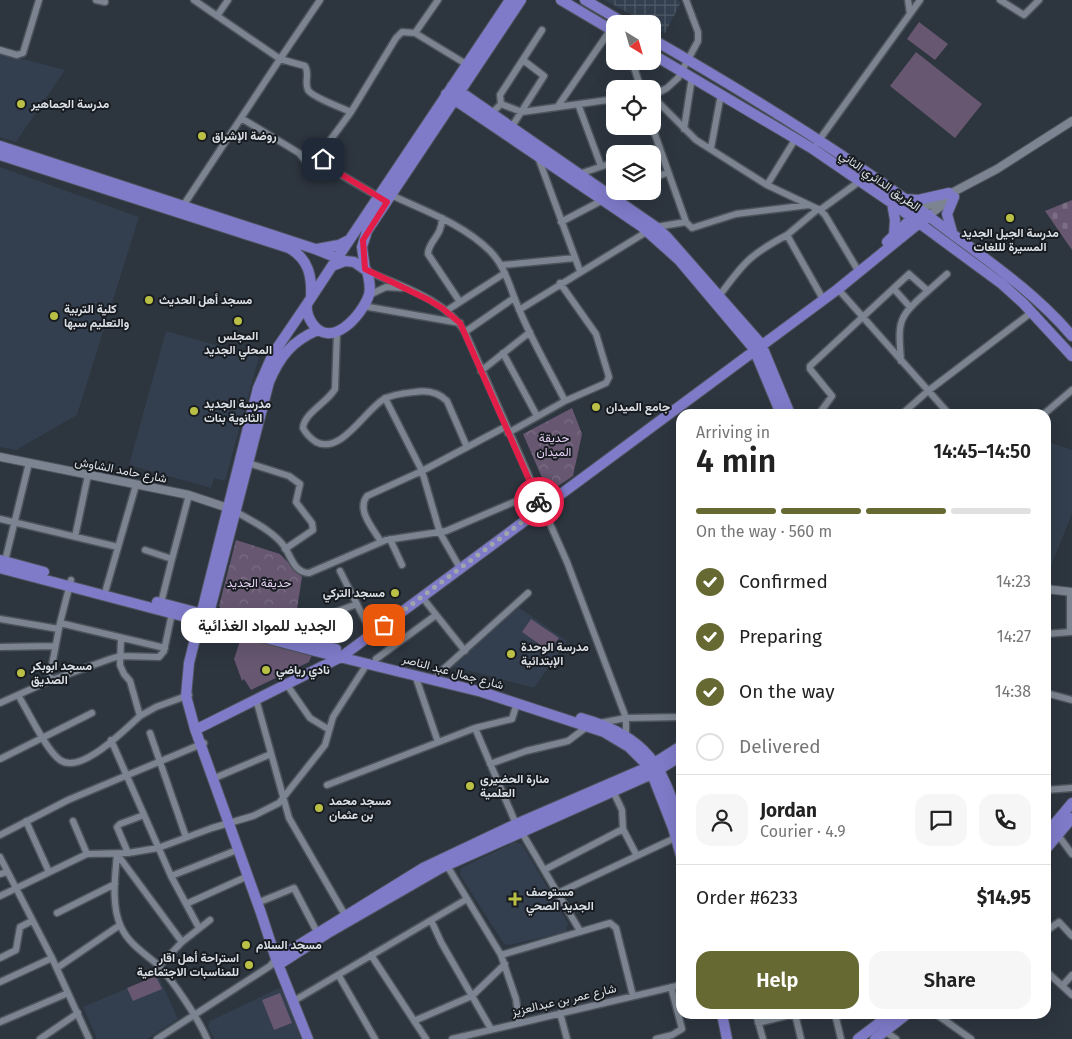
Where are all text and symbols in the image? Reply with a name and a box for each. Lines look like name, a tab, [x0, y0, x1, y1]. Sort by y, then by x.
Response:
north arrow	[606, 15, 661, 70]
map controls	[606, 15, 661, 200]
button: locate	[606, 80, 661, 135]
place label: مدرسة الجماهير	[30, 97, 110, 112]
marker: مدرسة الجماهير	[15, 98, 27, 110]
place label: روضة الإشراق	[212, 129, 277, 144]
marker: روضة الإشراق	[196, 130, 208, 142]
pin	[302, 138, 344, 180]
icon: home	[309, 145, 337, 173]
button: layers	[606, 145, 661, 200]
street label: الطريق الدائري الثاني	[835, 148, 923, 217]
marker: مدرسة الجيل الجديد المسيرة لللغات	[1004, 212, 1016, 224]
place label: مدرسة الجيل الجديد المسيرة لللغات	[961, 226, 1059, 255]
place label: مسجد أهل الحديث	[159, 293, 253, 307]
marker: مسجد أهل الحديث	[143, 294, 155, 306]
place label: كلية التربية والتعليم سبها	[64, 302, 130, 331]
marker: كلية التربية والتعليم سبها	[48, 310, 60, 322]
marker: المجلس المحلي الجديد	[232, 315, 244, 327]
place label: المجلس المحلي الجديد	[204, 329, 272, 360]
place label: مدرسة الجديد الثانوية بنات	[204, 397, 271, 426]
place label: جامع الميدان	[606, 400, 670, 415]
marker: جامع الميدان	[590, 401, 602, 413]
marker: مدرسة الجديد الثانوية بنات	[188, 405, 200, 417]
text: Arriving in	[696, 423, 770, 442]
park label: حديقة الميدان	[537, 431, 571, 459]
text: 14:45–14:50	[933, 440, 1031, 463]
text: 4 min	[696, 442, 776, 480]
street label: شارع حامد الشاوش	[73, 454, 168, 488]
courier	[514, 477, 564, 527]
icon: bike	[525, 488, 553, 516]
text: On the way · 560 m	[696, 522, 832, 541]
icon: check	[696, 568, 724, 596]
text: Confirmed	[739, 570, 828, 593]
text: 14:23	[996, 572, 1031, 591]
park label: حديقة الجديد	[227, 576, 291, 590]
place label: مسجد التركي	[323, 586, 385, 603]
marker: مسجد التركي	[389, 587, 401, 599]
pin	[363, 604, 405, 646]
callout: الجديد للمواد الغذائية	[182, 608, 354, 642]
icon: bag	[370, 611, 398, 639]
text: الجديد للمواد الغذائية	[198, 616, 336, 635]
icon: check	[696, 623, 724, 651]
text: Preparing	[739, 625, 822, 648]
text: 14:27	[997, 627, 1031, 646]
place label: مدرسة الوحدة الإبتدائية	[521, 640, 589, 669]
marker: مدرسة الوحدة الإبتدائية	[505, 648, 517, 660]
street label: شارع جمال عبد الناصر	[399, 651, 505, 694]
place label: مسجد ابوبكر الصديق	[30, 659, 92, 687]
place label: نادي رياضي	[276, 663, 330, 680]
marker: نادي رياضي	[260, 664, 272, 676]
marker: مسجد ابوبكر الصديق	[15, 667, 27, 679]
icon: check	[696, 678, 724, 706]
text: On the way	[739, 680, 835, 703]
text: 14:38	[995, 682, 1031, 701]
text: Delivered	[739, 735, 821, 758]
place label: منارة الحضيري العلمية	[480, 772, 550, 800]
marker: منارة الحضيري العلمية	[464, 780, 476, 792]
place label: مسجد محمد بن عثمان	[329, 794, 392, 822]
button: person	[696, 794, 748, 846]
button: chat	[915, 794, 967, 846]
button: phone	[979, 794, 1031, 846]
text: Jordan	[760, 799, 817, 822]
marker: مسجد محمد بن عثمان	[313, 802, 325, 814]
text: Courier · 4.9	[760, 822, 846, 841]
place label: مستوصف الجديد الصحي	[526, 885, 594, 916]
text: Order #6233	[696, 886, 798, 909]
text: $14.95	[977, 886, 1031, 909]
marker: مستوصف الجديد الصحي	[508, 892, 522, 906]
place label: مسجد السلام	[256, 938, 322, 953]
marker: مسجد السلام	[240, 939, 252, 951]
place label: استراحة أهل اقار للمناسبات الاجتماعية	[137, 951, 239, 979]
button: Help	[696, 951, 859, 1009]
button: Share	[869, 951, 1031, 1009]
marker: استراحة أهل اقار للمناسبات الاجتماعية	[243, 959, 255, 971]
street label: شارع عمر بن عبدالعزيز	[509, 981, 618, 1021]

